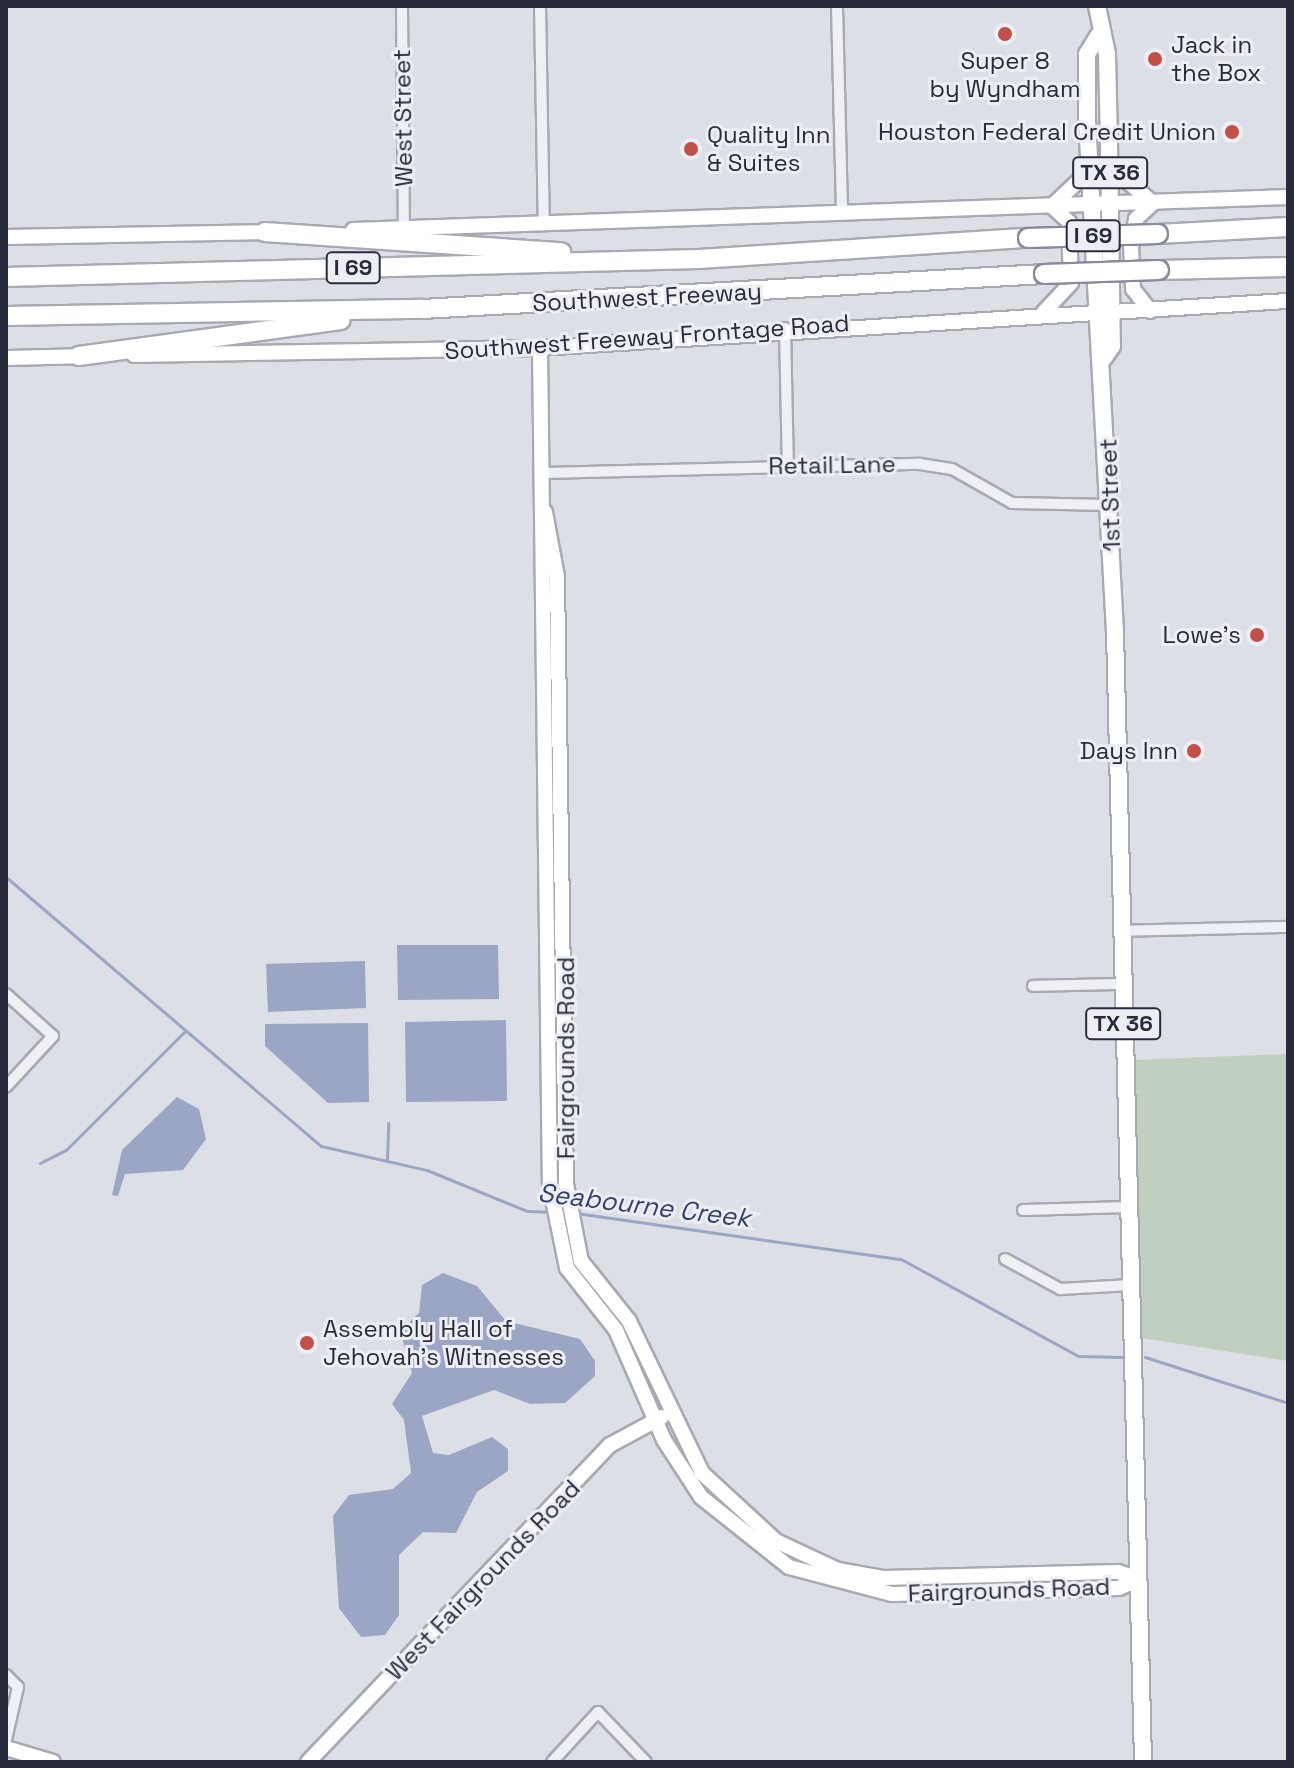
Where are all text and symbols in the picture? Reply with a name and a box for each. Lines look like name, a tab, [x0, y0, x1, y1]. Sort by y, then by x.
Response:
marker: Super 8 by Wyndham	[996, 25, 1014, 43]
place label: Jack in the Box	[1171, 31, 1261, 87]
place label: Super 8 by Wyndham	[929, 47, 1081, 103]
street label: West Street	[387, 49, 419, 187]
marker: Jack in the Box	[1146, 50, 1164, 68]
place label: Houston Federal Credit Union	[878, 118, 1216, 146]
place label: Quality Inn & Suites	[707, 121, 830, 177]
marker: Houston Federal Credit Union	[1223, 123, 1241, 141]
marker: Quality Inn & Suites	[682, 140, 700, 158]
road number: TX 36	[1072, 155, 1148, 191]
road number: I 69	[1065, 218, 1121, 254]
road number: I 69	[325, 250, 381, 286]
street label: Southwest Freeway	[532, 277, 762, 317]
street label: Southwest Freeway Frontage Road	[444, 308, 850, 366]
street label: 1st Street	[1094, 438, 1126, 552]
street label: Retail Lane	[768, 449, 896, 481]
place label: Lowe's	[1162, 621, 1241, 649]
marker: Lowe's	[1248, 626, 1266, 644]
place label: Days Inn	[1080, 737, 1178, 765]
marker: Days Inn	[1185, 742, 1203, 760]
street label: Fairgrounds Road	[552, 957, 580, 1159]
road number: TX 36	[1085, 1006, 1161, 1042]
water label: Seabourne Creek	[536, 1177, 752, 1235]
place label: Assembly Hall of Jehovah's Witnesses	[323, 1315, 564, 1371]
marker: Assembly Hall of Jehovah's Witnesses	[298, 1334, 316, 1352]
street label: West Fairgrounds Road	[380, 1474, 586, 1686]
street label: Fairgrounds Road	[907, 1572, 1111, 1608]

